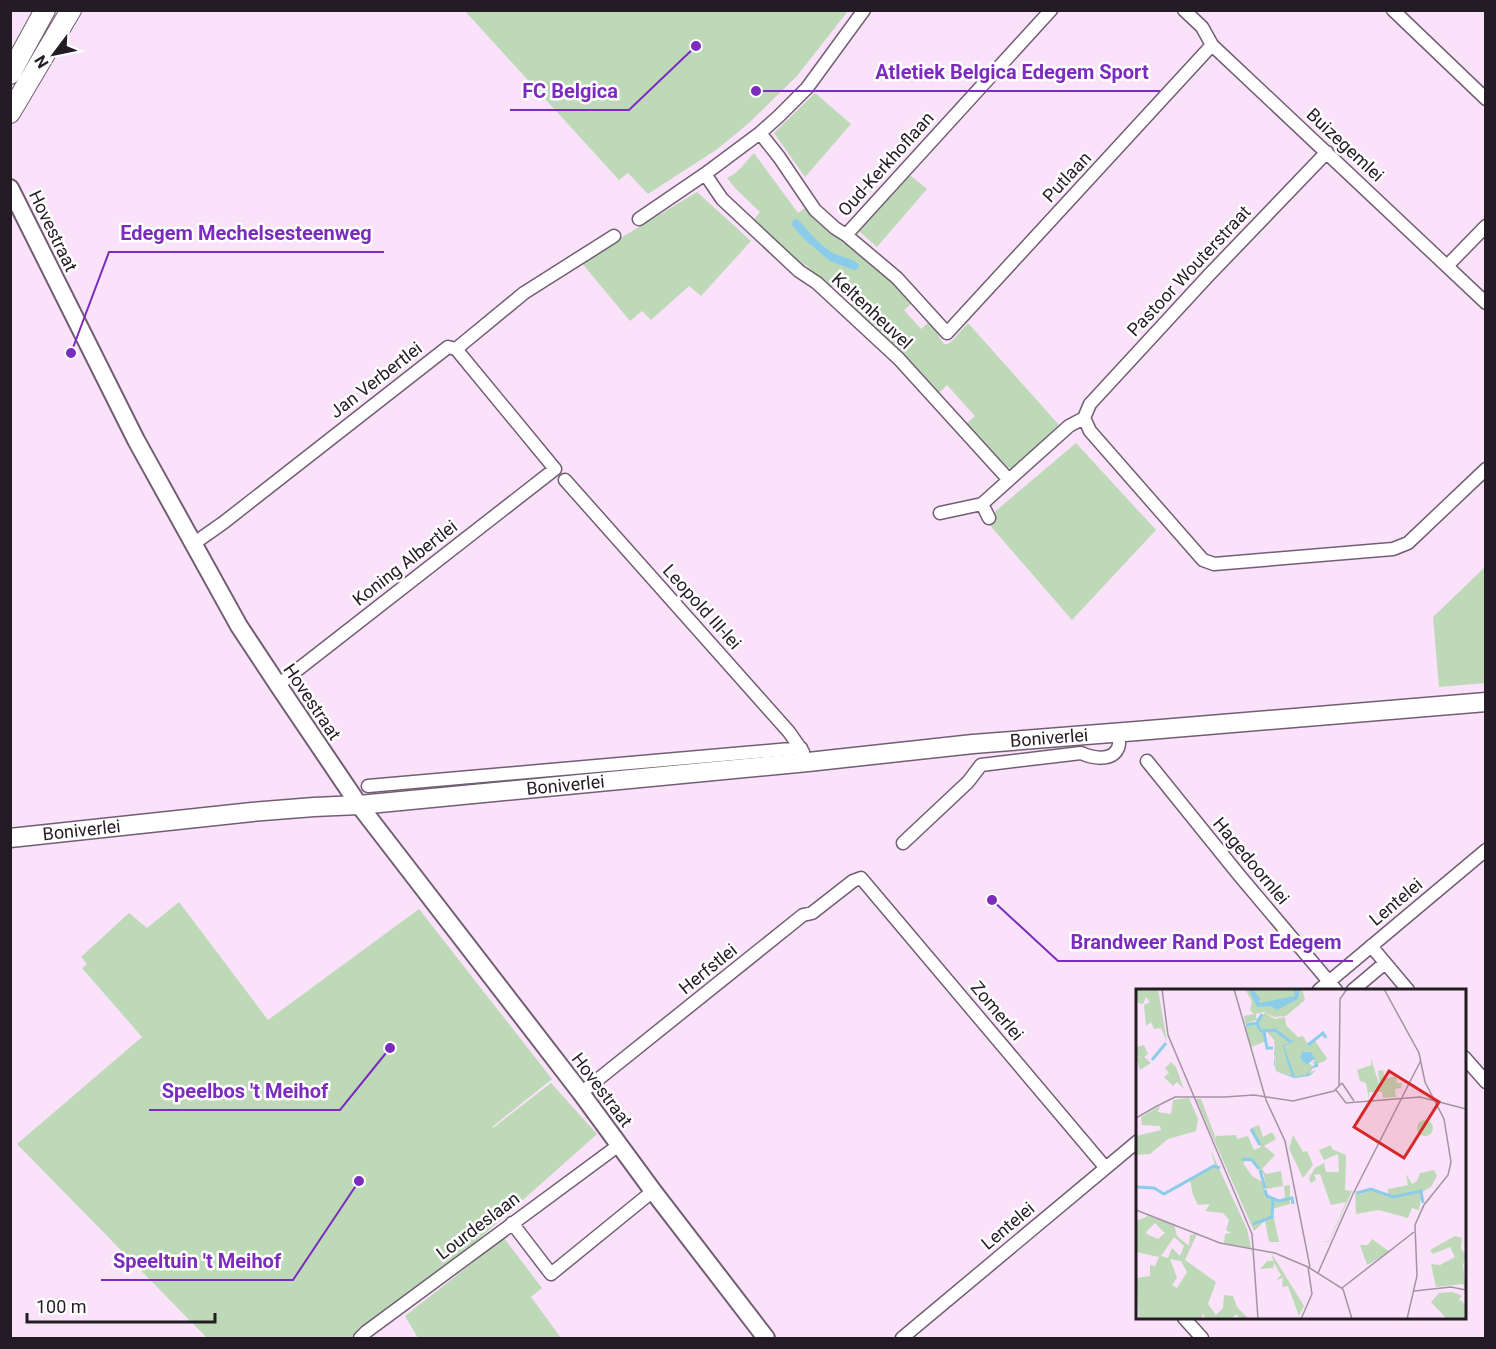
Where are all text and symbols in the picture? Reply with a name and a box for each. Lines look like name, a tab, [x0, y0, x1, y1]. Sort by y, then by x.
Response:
north arrow	[24, 24, 84, 84]
text: N	[31, 52, 53, 72]
callout: Atletiek Belgica Edegem Sport	[863, 53, 1160, 91]
text: Atletiek Belgica Edegem Sport	[875, 60, 1149, 84]
callout: FC Belgica	[510, 72, 629, 110]
text: FC Belgica	[522, 79, 618, 103]
street label: Buizegemlei	[1302, 104, 1388, 186]
street label: Oud-Kerkhoflaan	[833, 107, 938, 220]
street label: Putlaan	[1038, 147, 1095, 206]
street label: Hovestraat	[25, 187, 82, 275]
street label: Pastoor Wouterstraat	[1123, 201, 1255, 340]
callout: Edegem Mechelsesteenweg	[109, 214, 384, 252]
text: Edegem Mechelsesteenweg	[120, 221, 372, 245]
street label: Keltenheuvel	[828, 268, 917, 353]
street label: Jan Verbertlei	[325, 337, 426, 422]
street label: Koning Albertlei	[348, 515, 461, 610]
street label: Leopold III-lei	[659, 560, 746, 653]
street label: Hovestraat	[279, 660, 346, 744]
street label: Boniverlei	[1009, 724, 1089, 751]
street label: Boniverlei	[525, 771, 605, 799]
street label: Hagedoornlei	[1209, 813, 1294, 909]
street label: Boniverlei	[41, 815, 122, 844]
street label: Lentelei	[1365, 873, 1427, 930]
callout: Brandweer Rand Post Edegem	[1058, 923, 1353, 961]
text: Brandweer Rand Post Edegem	[1070, 930, 1342, 954]
street label: Herfstlei	[675, 939, 741, 998]
street label: Zomerlei	[967, 977, 1028, 1044]
inset map	[1136, 989, 1466, 1319]
street label: Hovestraat	[568, 1048, 637, 1131]
callout: Speelbos 't Meihof	[149, 1072, 340, 1110]
text: Speelbos 't Meihof	[162, 1079, 329, 1103]
street label: Lourdeslaan	[432, 1188, 523, 1264]
street label: Lentelei	[977, 1197, 1039, 1254]
callout: Speeltuin 't Meihof	[101, 1242, 293, 1280]
text: Speeltuin 't Meihof	[113, 1249, 282, 1273]
scale bar	[27, 1286, 214, 1324]
text: 100 m	[36, 1296, 87, 1317]

